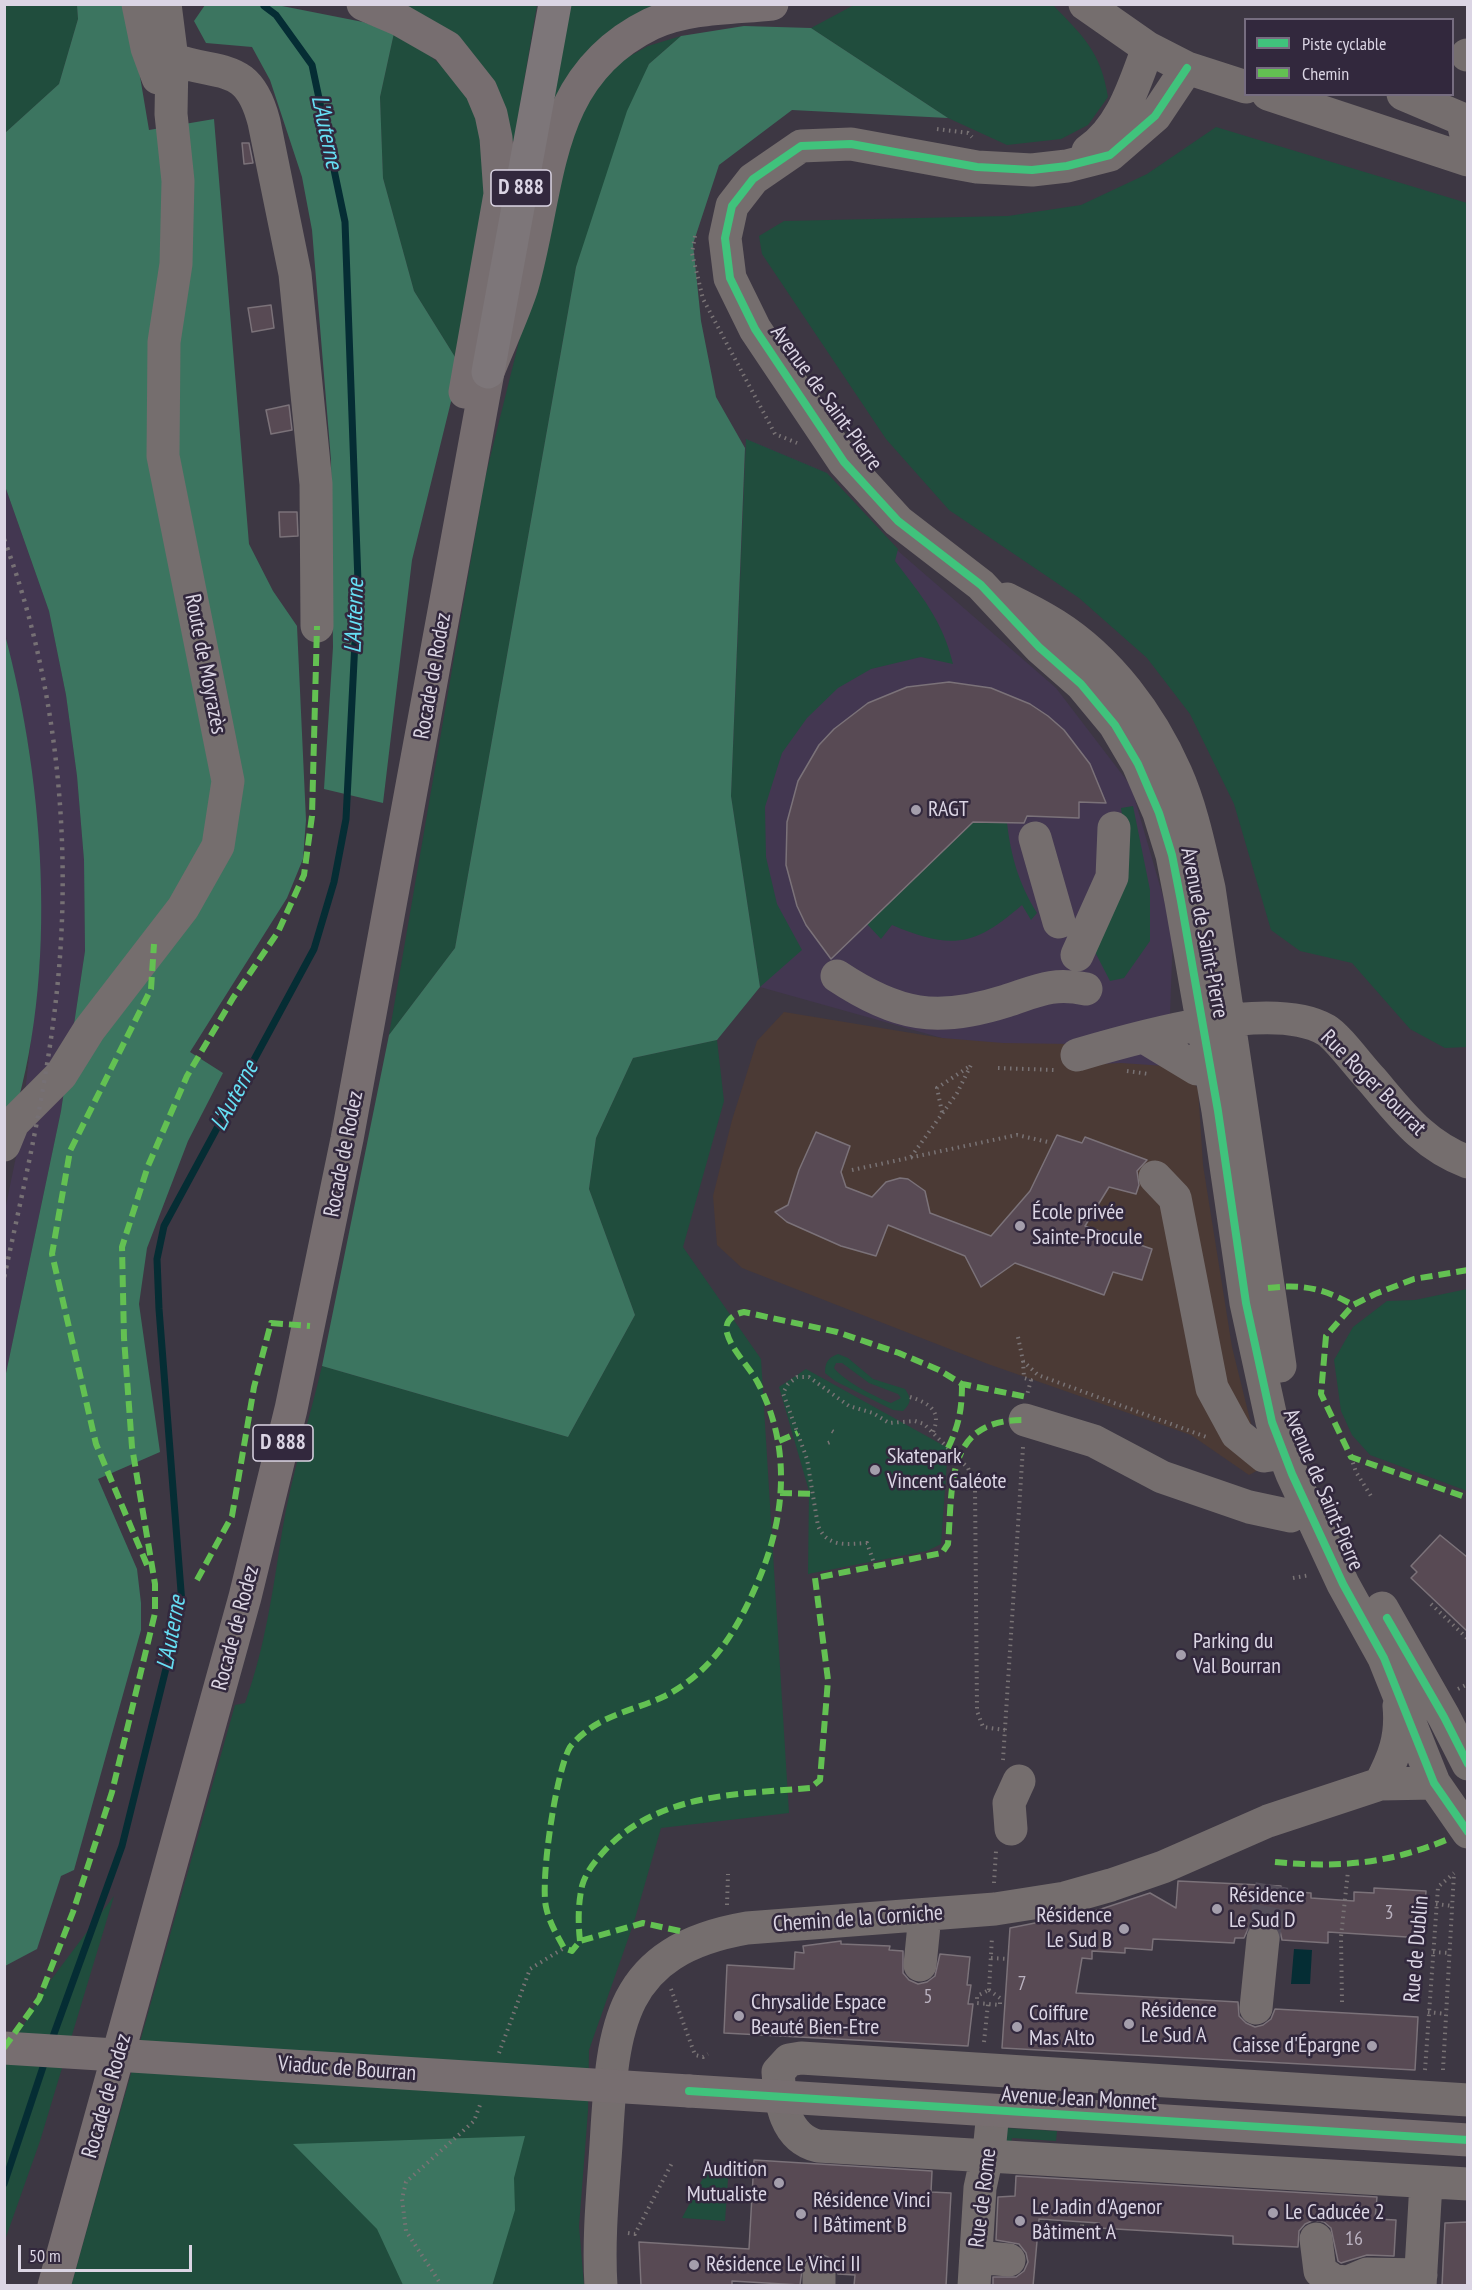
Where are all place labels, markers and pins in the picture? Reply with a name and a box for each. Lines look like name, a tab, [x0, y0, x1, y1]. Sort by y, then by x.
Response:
place label: RAGT	[928, 797, 969, 823]
marker: RAGT	[909, 803, 923, 817]
place label: École privée Sainte-Procule	[1032, 1200, 1142, 1252]
marker: École privée Sainte-Procule	[1013, 1219, 1027, 1233]
place label: Skatepark Vincent Galéote	[887, 1444, 1007, 1496]
marker: Skatepark Vincent Galéote	[868, 1463, 882, 1477]
place label: Parking du Val Bourran	[1193, 1629, 1281, 1681]
marker: Parking du Val Bourran	[1174, 1648, 1188, 1662]
place label: Résidence Le Sud D	[1229, 1883, 1305, 1934]
marker: Résidence Le Sud D	[1210, 1902, 1224, 1916]
place label: Résidence Le Sud B	[1036, 1903, 1112, 1954]
marker: Résidence Le Sud B	[1117, 1922, 1131, 1936]
place label: Chrysalide Espace Beauté Bien-Etre	[751, 1990, 886, 2042]
place label: Résidence Le Sud A	[1141, 1998, 1217, 2050]
place label: Coiffure Mas Alto	[1029, 2001, 1095, 2052]
marker: Chrysalide Espace Beauté Bien-Etre	[732, 2009, 746, 2023]
marker: Résidence Le Sud A	[1122, 2017, 1136, 2031]
marker: Coiffure Mas Alto	[1010, 2020, 1024, 2034]
place label: Caisse d'Épargne	[1232, 2033, 1360, 2059]
marker: Caisse d'Épargne	[1365, 2039, 1379, 2053]
place label: Audition Mutualiste	[687, 2157, 767, 2208]
marker: Audition Mutualiste	[772, 2176, 786, 2190]
place label: Résidence Vinci I Bâtiment B	[813, 2188, 931, 2240]
place label: Le Jadin d'Agenor Bâtiment A	[1032, 2195, 1162, 2246]
place label: Le Caducée 2	[1285, 2200, 1385, 2226]
marker: Le Caducée 2	[1266, 2206, 1280, 2220]
marker: Résidence Vinci I Bâtiment B	[794, 2207, 808, 2221]
marker: Le Jadin d'Agenor Bâtiment A	[1013, 2214, 1027, 2228]
place label: Résidence Le Vinci II	[706, 2252, 861, 2278]
marker: Résidence Le Vinci II	[687, 2258, 701, 2272]

